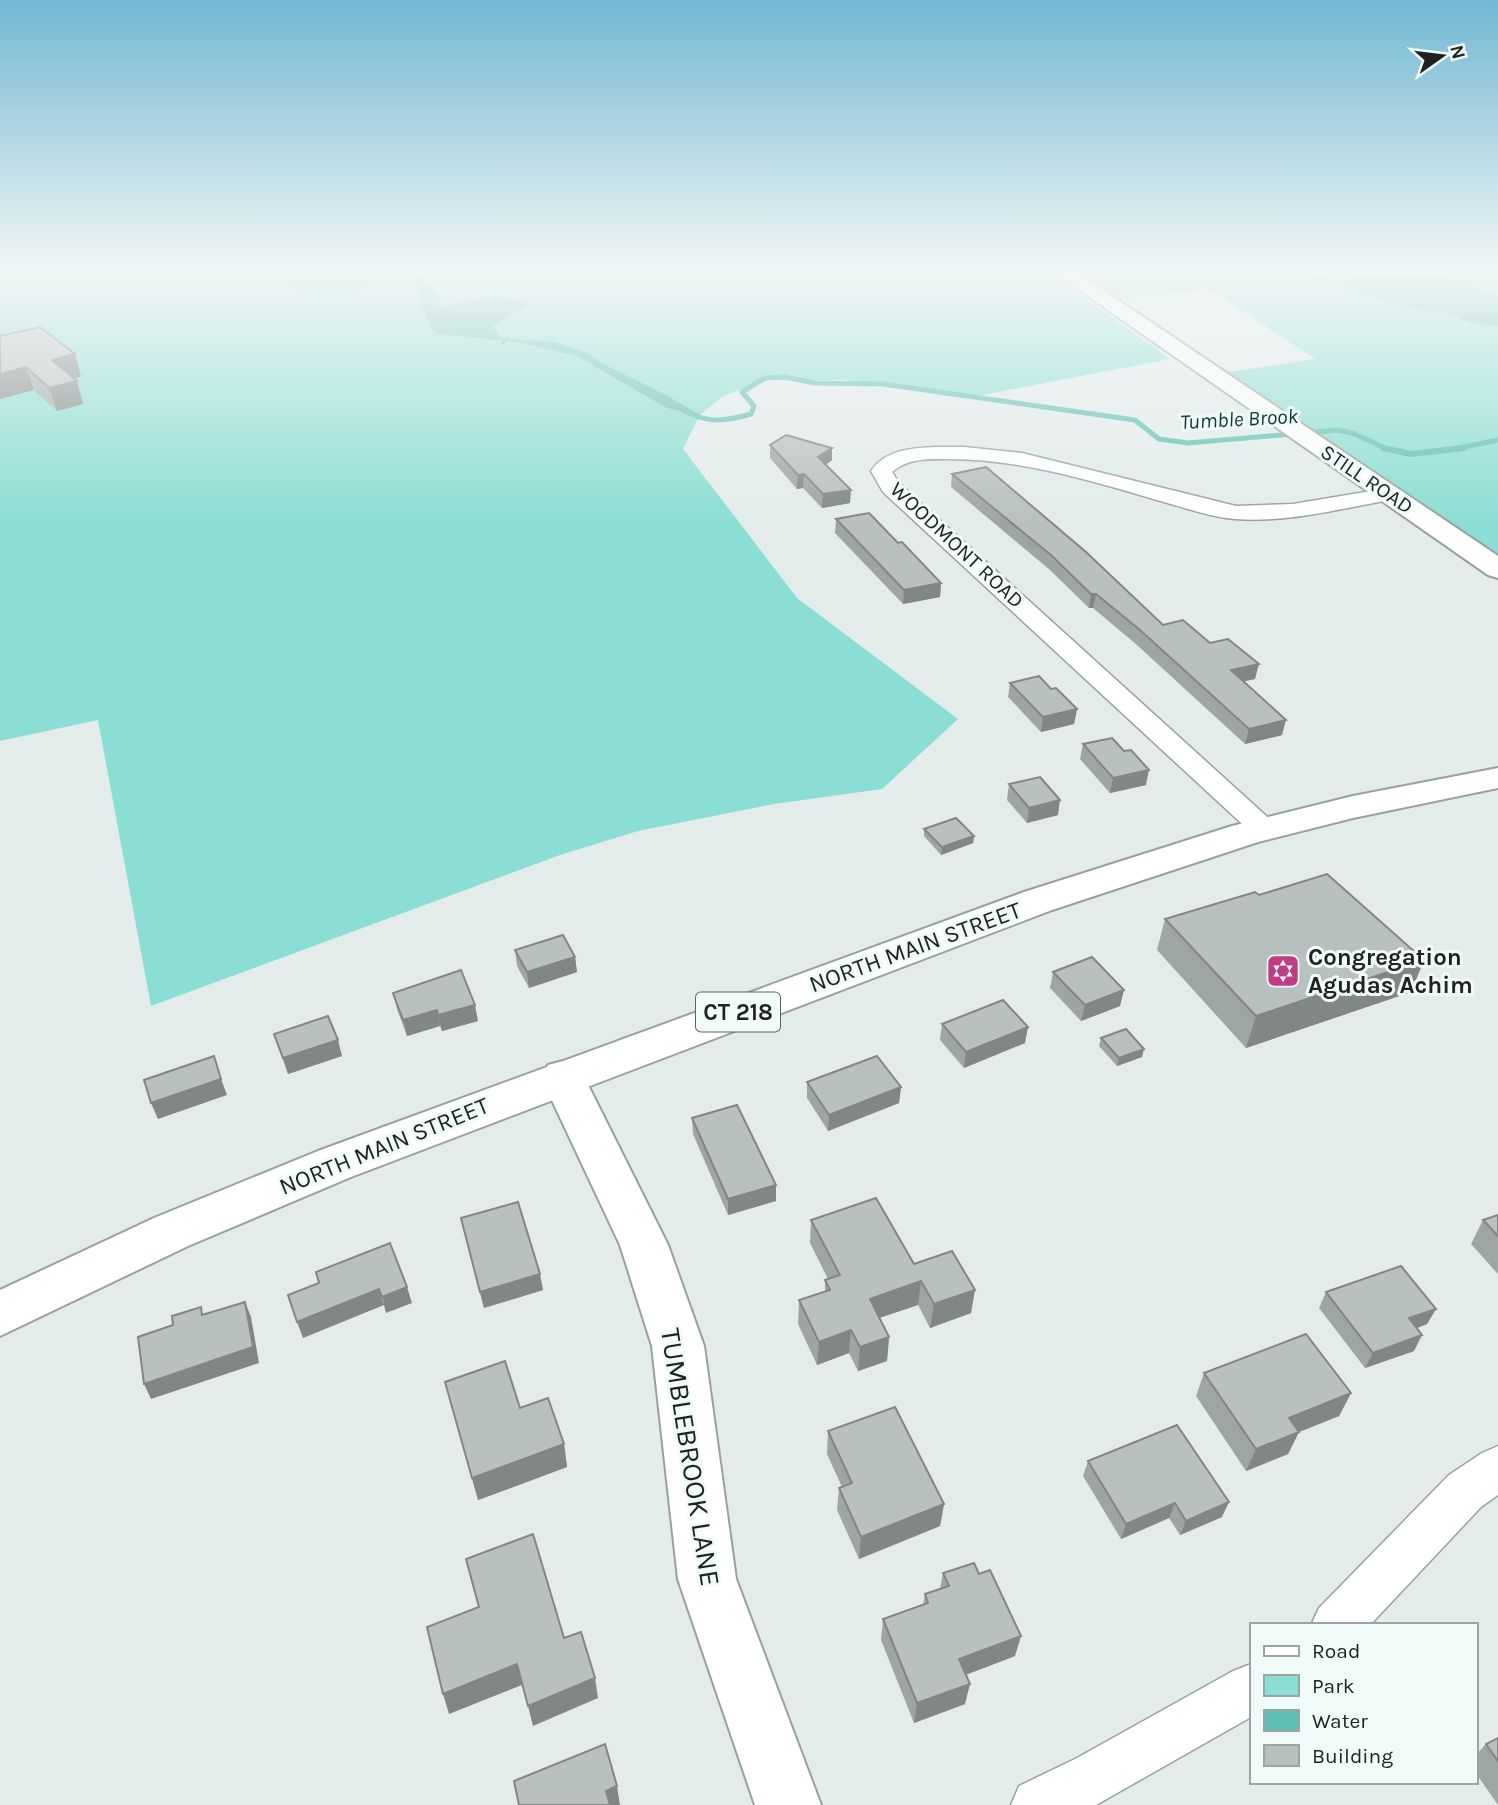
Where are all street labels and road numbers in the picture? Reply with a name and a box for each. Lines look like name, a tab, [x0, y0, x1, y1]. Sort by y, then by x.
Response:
street label: STILL ROAD	[1316, 439, 1418, 519]
street label: WOODMONT ROAD	[885, 477, 1029, 613]
street label: NORTH MAIN STREET	[805, 896, 1025, 998]
road number: CT 218	[696, 993, 780, 1032]
street label: NORTH MAIN STREET	[275, 1091, 493, 1201]
street label: TUMBLEBROOK LANE	[654, 1326, 727, 1588]

